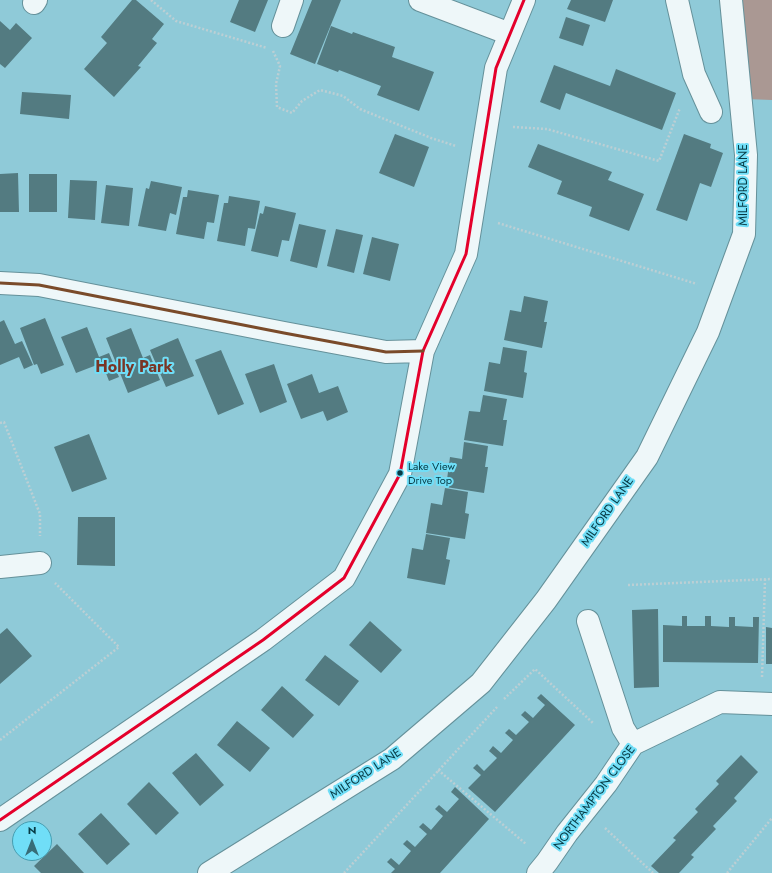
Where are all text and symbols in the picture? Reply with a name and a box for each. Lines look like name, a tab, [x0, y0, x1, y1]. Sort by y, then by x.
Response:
street label: MILFORD LANE	[737, 144, 751, 226]
district label: Holly Park	[95, 358, 173, 378]
place label: Lake View Drive Top	[408, 460, 455, 486]
marker: Lake View Drive Top	[395, 468, 405, 478]
street label: MILFORD LANE	[579, 474, 637, 550]
street label: NORTHAMPTON CLOSE	[551, 743, 639, 853]
street label: MILFORD LANE	[328, 746, 404, 802]
north arrow	[12, 821, 52, 861]
text: N	[28, 822, 36, 838]

